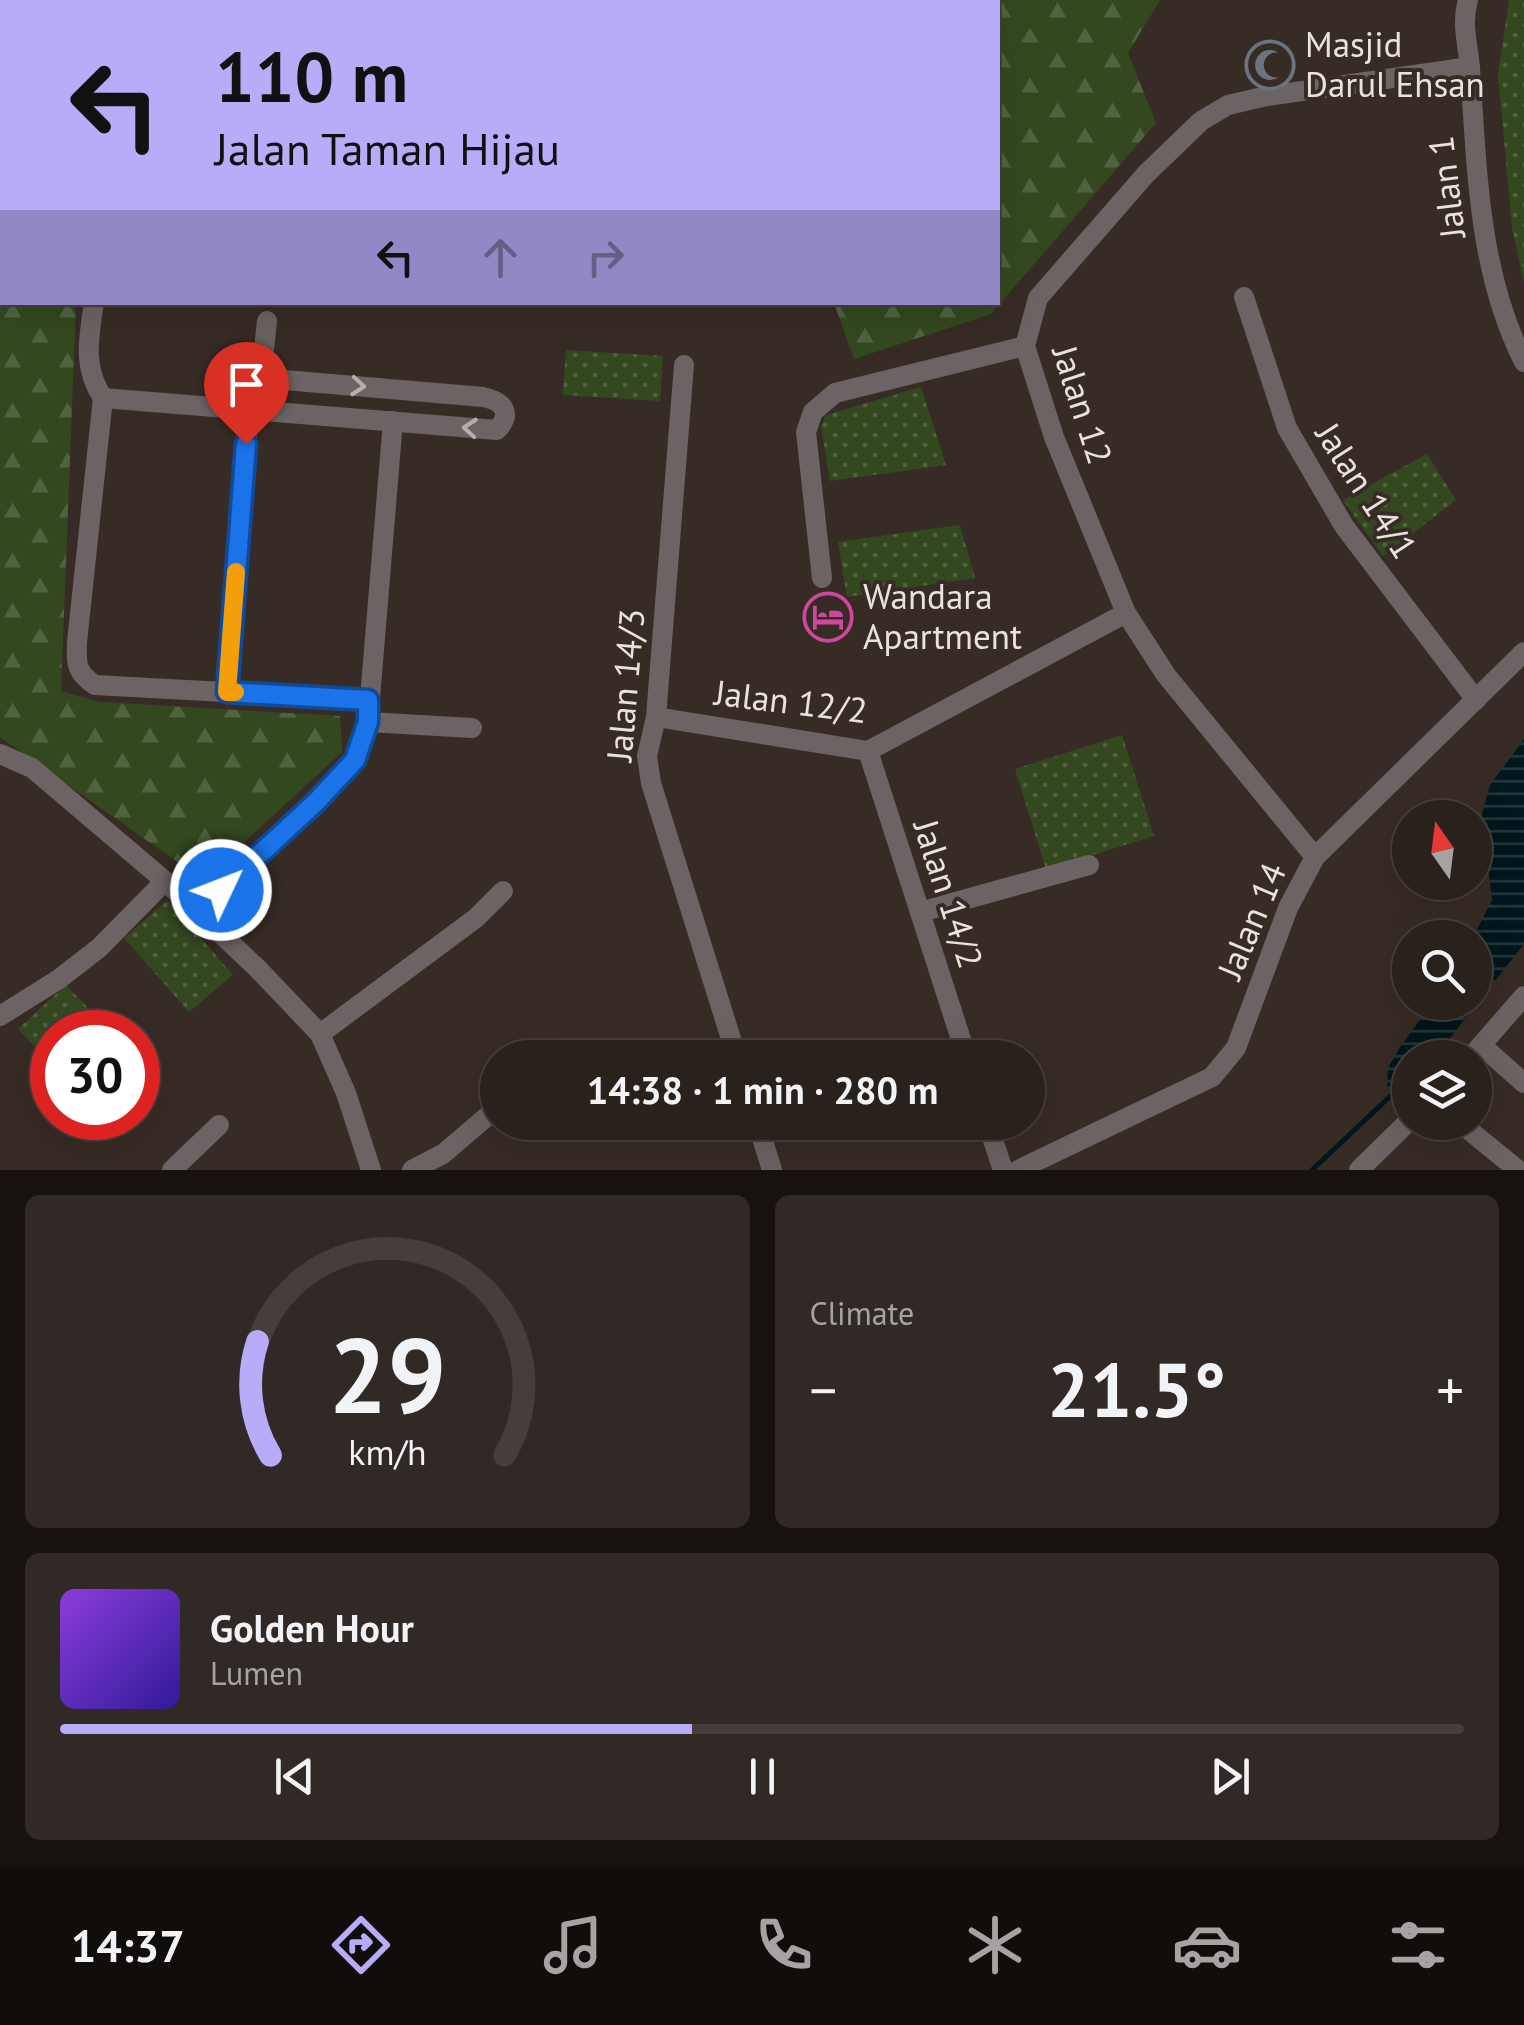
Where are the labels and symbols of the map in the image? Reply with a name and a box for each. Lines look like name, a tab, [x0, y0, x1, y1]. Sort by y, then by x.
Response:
place label: Masjid Darul Ehsan	[1305, 21, 1485, 107]
mosque icon: Masjid Darul Ehsan	[1244, 39, 1296, 91]
street label: Jalan 1	[1417, 133, 1475, 243]
street label: Jalan 12	[1042, 338, 1124, 470]
pin	[204, 342, 289, 445]
one-way arrow	[351, 375, 367, 397]
street label: Jalan 14/1	[1305, 412, 1428, 567]
one-way arrow	[462, 417, 478, 439]
place label: Wandara Apartment	[863, 573, 1022, 659]
hotel icon: Wandara Apartment	[802, 591, 854, 643]
street label: Jalan 14/3	[595, 607, 655, 765]
street label: Jalan 12/2	[710, 669, 870, 733]
north arrow	[1392, 800, 1492, 900]
street label: Jalan 14/2	[903, 812, 995, 974]
position arrow	[169, 838, 273, 942]
street label: Jalan 14	[1205, 856, 1296, 987]
speed limit sign: 30	[30, 1010, 160, 1140]

